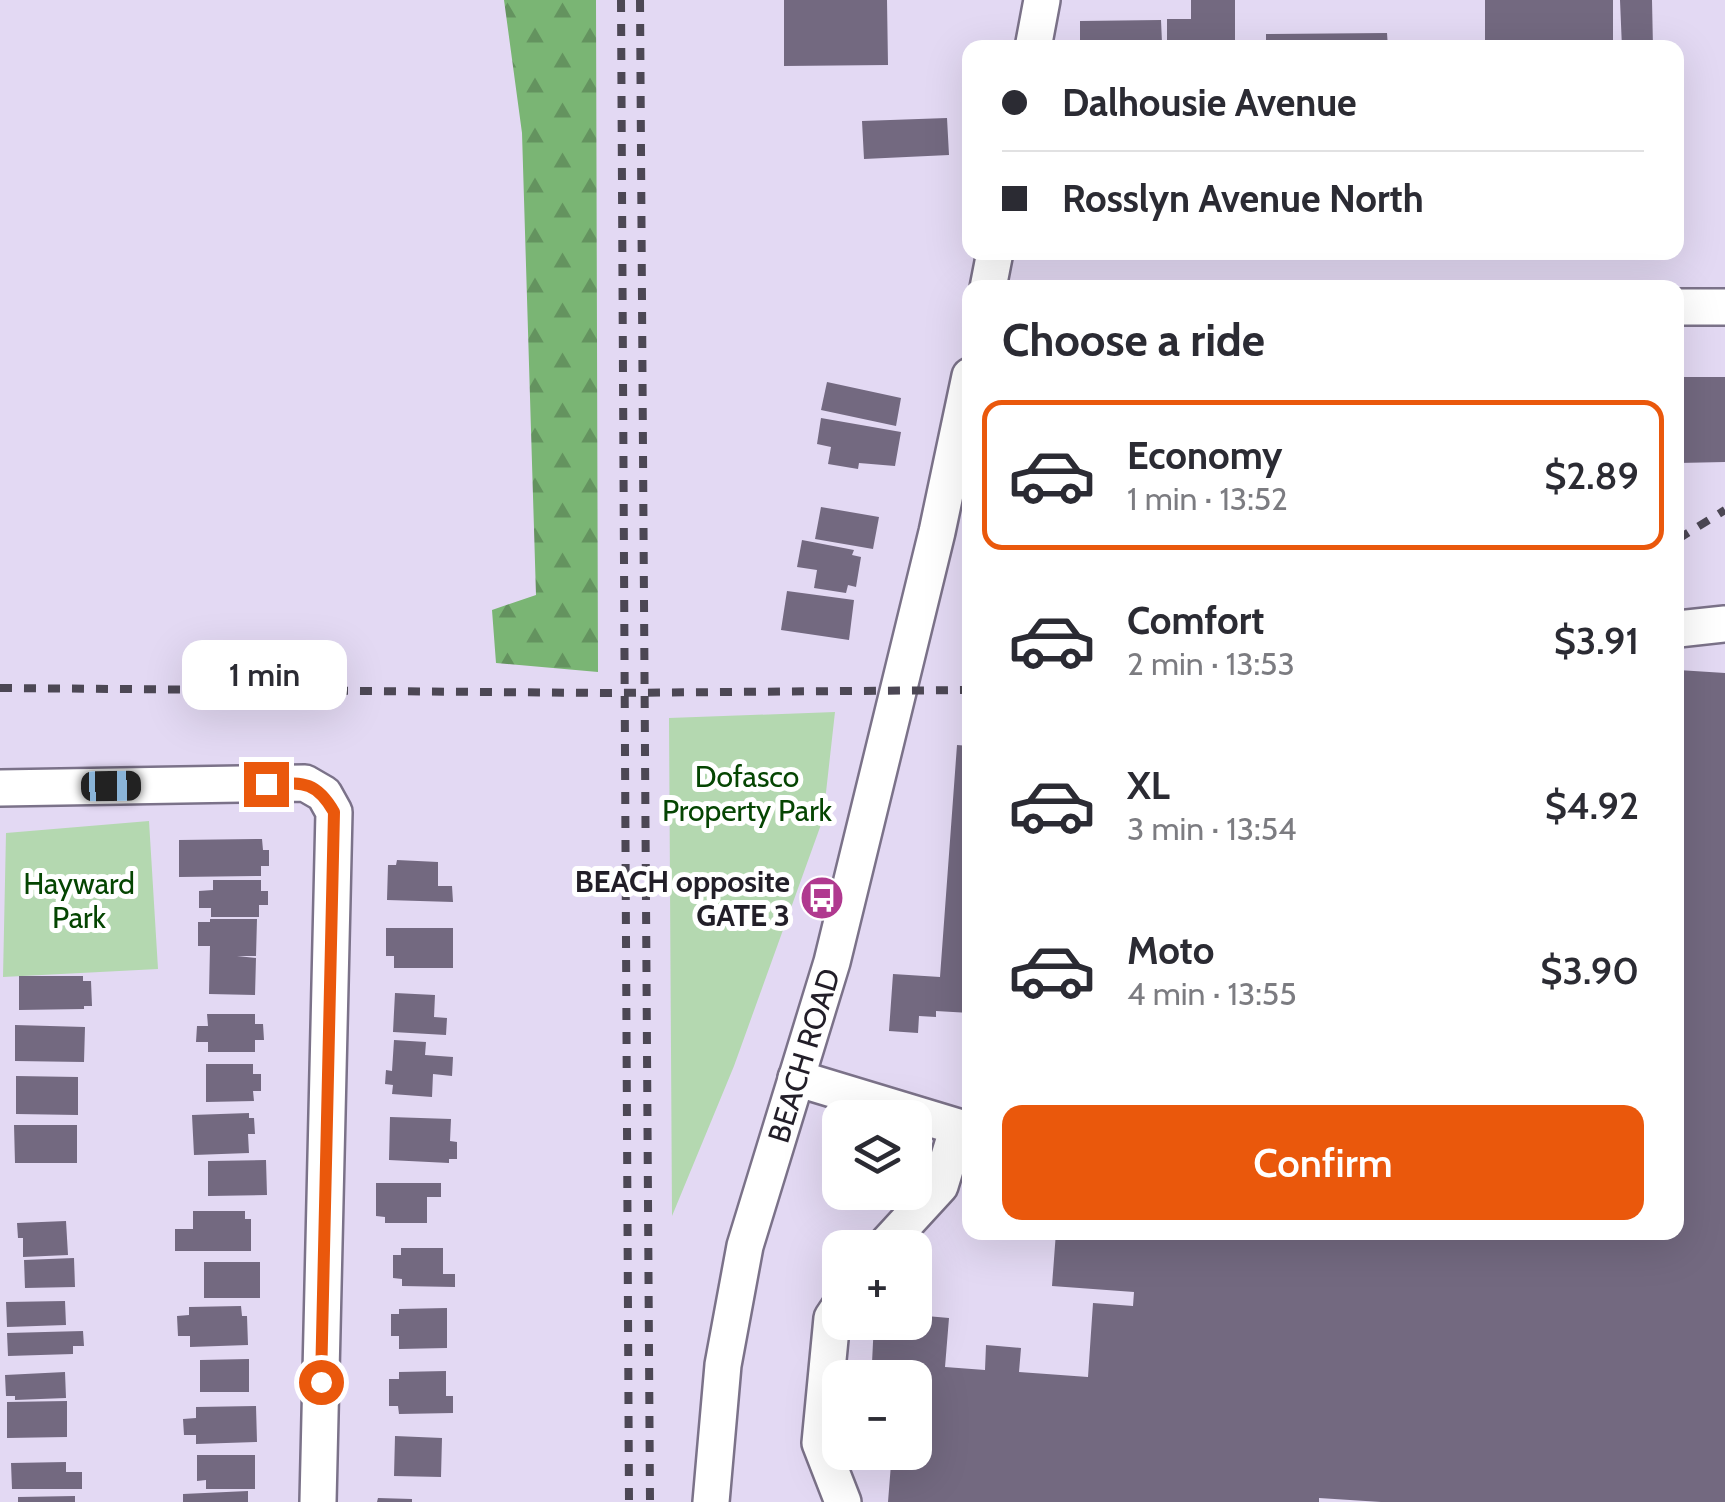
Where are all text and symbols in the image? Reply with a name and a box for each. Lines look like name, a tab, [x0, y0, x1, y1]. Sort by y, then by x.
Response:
text: Dalhousie Avenue	[1062, 79, 1357, 126]
text: Rosslyn Avenue North	[1062, 175, 1424, 222]
text: Choose a ride	[1002, 313, 1265, 367]
icon: car	[1007, 430, 1097, 520]
text: Economy	[1127, 432, 1282, 479]
text: $2.89	[1544, 452, 1639, 499]
text: 1 min · 13:52	[1127, 479, 1288, 518]
icon: car	[1007, 595, 1097, 685]
text: Comfort	[1127, 597, 1264, 644]
text: $3.91	[1554, 617, 1639, 664]
callout: 1 min	[184, 639, 348, 709]
text: 2 min · 13:53	[1127, 644, 1295, 683]
text: 1 min	[229, 655, 300, 694]
park label: Dofasco Property Park	[662, 758, 833, 829]
icon: car	[1007, 760, 1097, 850]
route end	[244, 762, 289, 807]
text: XL	[1127, 762, 1170, 809]
car	[81, 770, 141, 802]
text: $4.92	[1545, 782, 1639, 829]
text: 3 min · 13:54	[1127, 809, 1296, 848]
place label: BEACH opposite GATE 3	[575, 863, 790, 934]
park label: Hayward Park	[23, 865, 135, 936]
bus stop icon: BEACH opposite GATE 3	[799, 875, 845, 921]
icon: car	[1007, 925, 1097, 1015]
text: Moto	[1127, 927, 1214, 974]
text: $3.90	[1540, 947, 1639, 994]
street label: BEACH ROAD	[759, 964, 848, 1147]
text: 4 min · 13:55	[1127, 974, 1296, 1013]
map controls	[822, 1100, 932, 1470]
button: layers	[822, 1100, 932, 1210]
button: Confirm	[1002, 1105, 1644, 1220]
button: +	[822, 1230, 932, 1340]
route start	[299, 1360, 344, 1405]
button: −	[822, 1360, 932, 1470]

